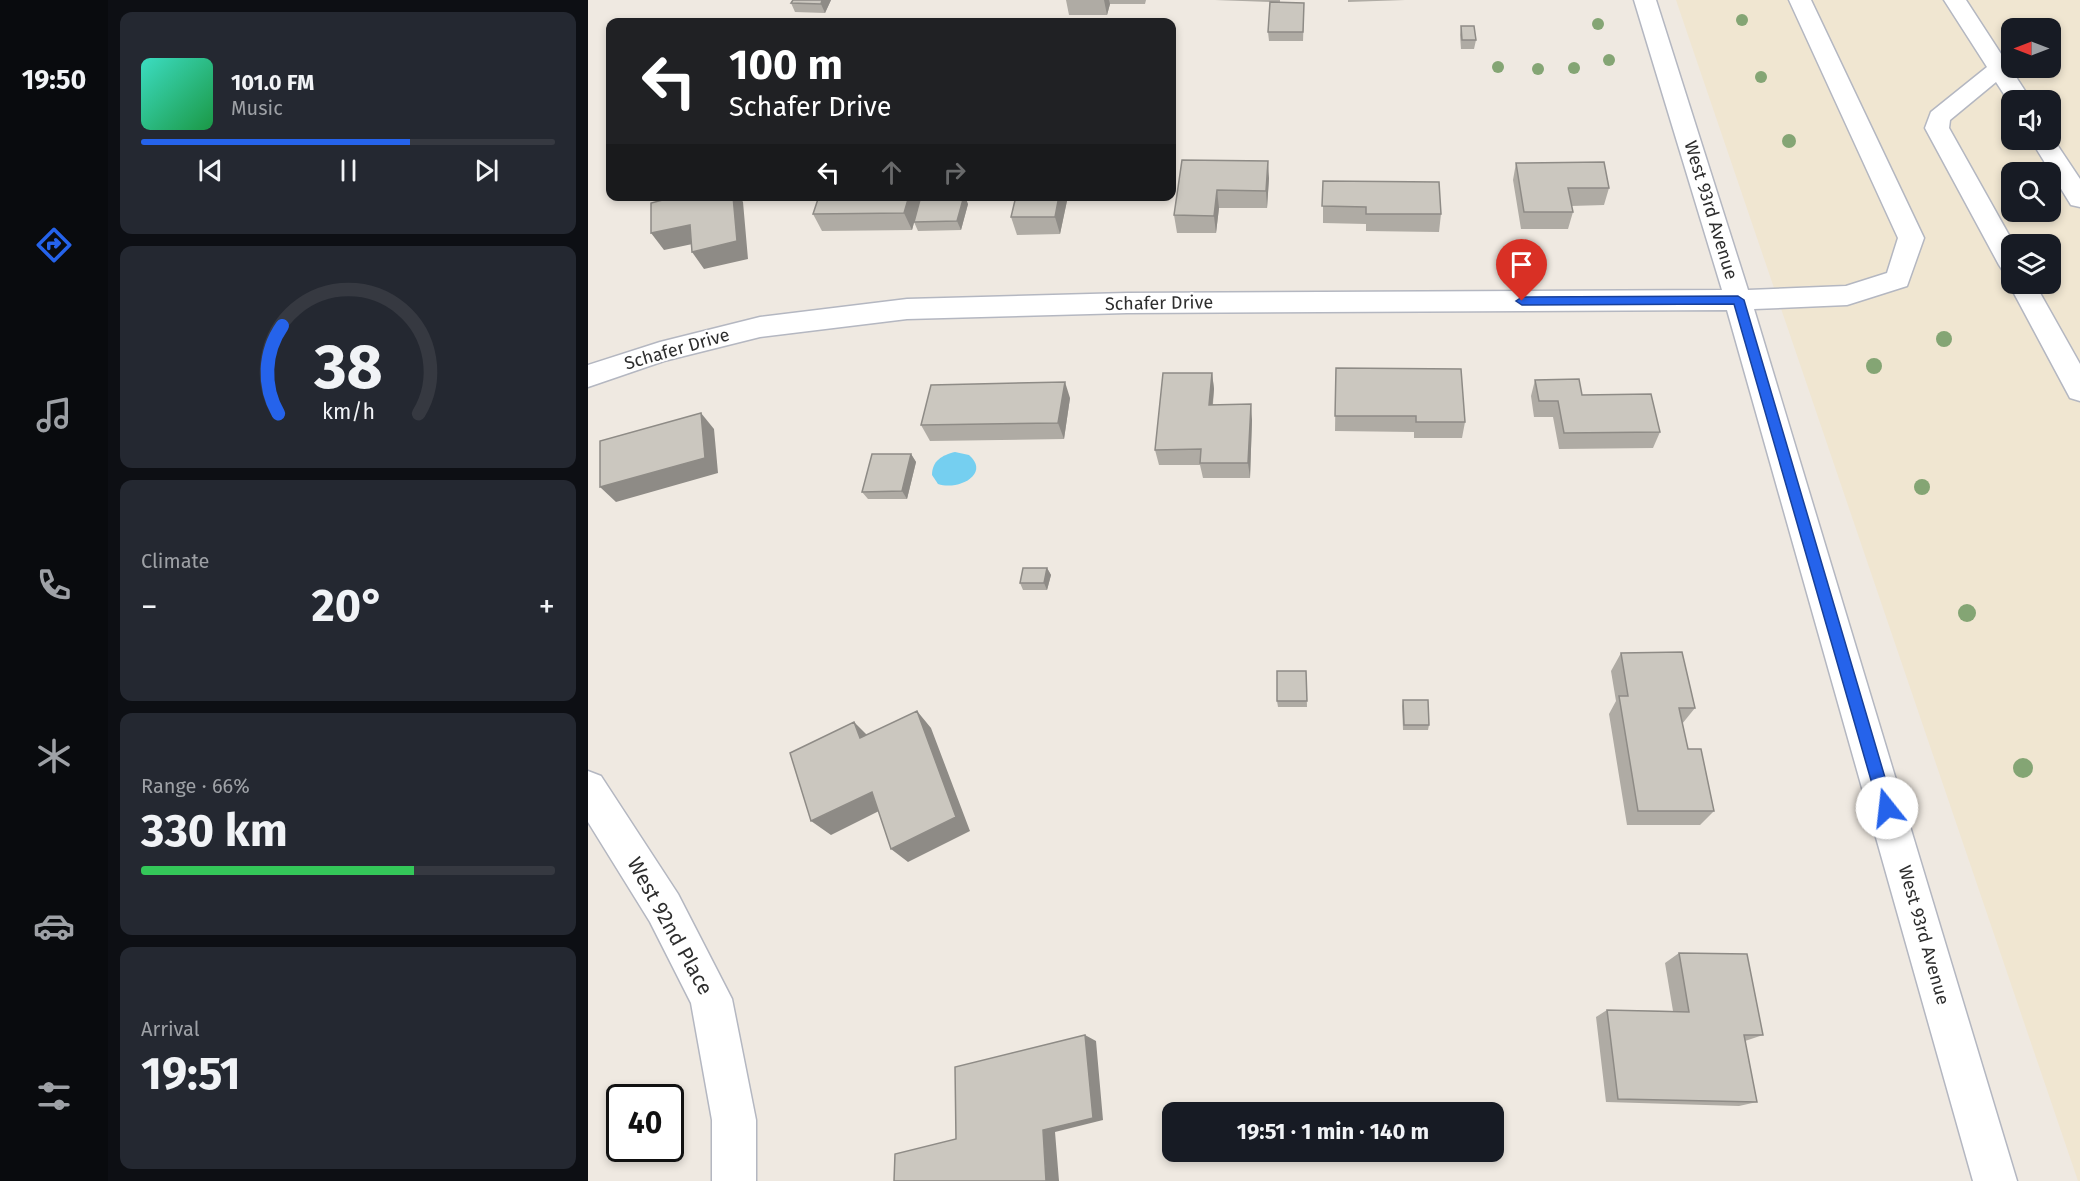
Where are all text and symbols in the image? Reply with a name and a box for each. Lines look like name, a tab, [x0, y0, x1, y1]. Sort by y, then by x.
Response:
north arrow	[2001, 18, 2061, 78]
map controls	[2001, 18, 2061, 294]
text: 100 m	[729, 40, 843, 90]
icon: left	[630, 42, 708, 120]
text: 19:50	[22, 64, 86, 96]
text: 101.0 FM	[231, 69, 314, 96]
button: sound	[2001, 90, 2061, 150]
text: Schafer Drive	[729, 91, 892, 123]
text: Music	[231, 96, 283, 120]
street label: West 93rd Avenue	[1679, 138, 1743, 282]
icon: previous	[194, 154, 227, 187]
icon: pause	[332, 154, 365, 187]
icon: next	[470, 154, 503, 187]
icon: left	[812, 156, 845, 189]
icon: ahead	[875, 156, 908, 189]
icon: right	[938, 156, 971, 189]
button: search	[2001, 162, 2061, 222]
icon: directions	[33, 224, 75, 266]
button: layers	[2001, 234, 2061, 294]
pin	[1496, 239, 1547, 301]
icon: arrive	[1505, 248, 1538, 281]
street label: Schafer Drive	[1105, 291, 1213, 315]
street label: Schafer Drive	[622, 323, 732, 375]
text: 38	[313, 330, 382, 405]
icon: music	[33, 394, 75, 436]
text: km/h	[321, 399, 375, 425]
text: Climate	[141, 549, 209, 573]
icon: phone	[33, 564, 75, 606]
text: 20°	[311, 579, 385, 633]
text: −	[141, 587, 158, 627]
text: +	[539, 587, 555, 627]
icon: climate	[33, 735, 75, 777]
text: Range · 66%	[141, 774, 250, 798]
position arrow	[1855, 776, 1919, 840]
text: 330 km	[141, 804, 288, 858]
street label: West 92nd Place	[621, 853, 719, 999]
street label: West 93rd Avenue	[1894, 863, 1954, 1007]
icon: car	[33, 905, 75, 947]
text: Arrival	[141, 1017, 200, 1041]
text: 19:51	[141, 1047, 241, 1101]
icon: filters	[33, 1075, 75, 1117]
speed limit sign: 40	[606, 1084, 684, 1162]
text: 19:51 · 1 min · 140 m	[1237, 1118, 1429, 1145]

